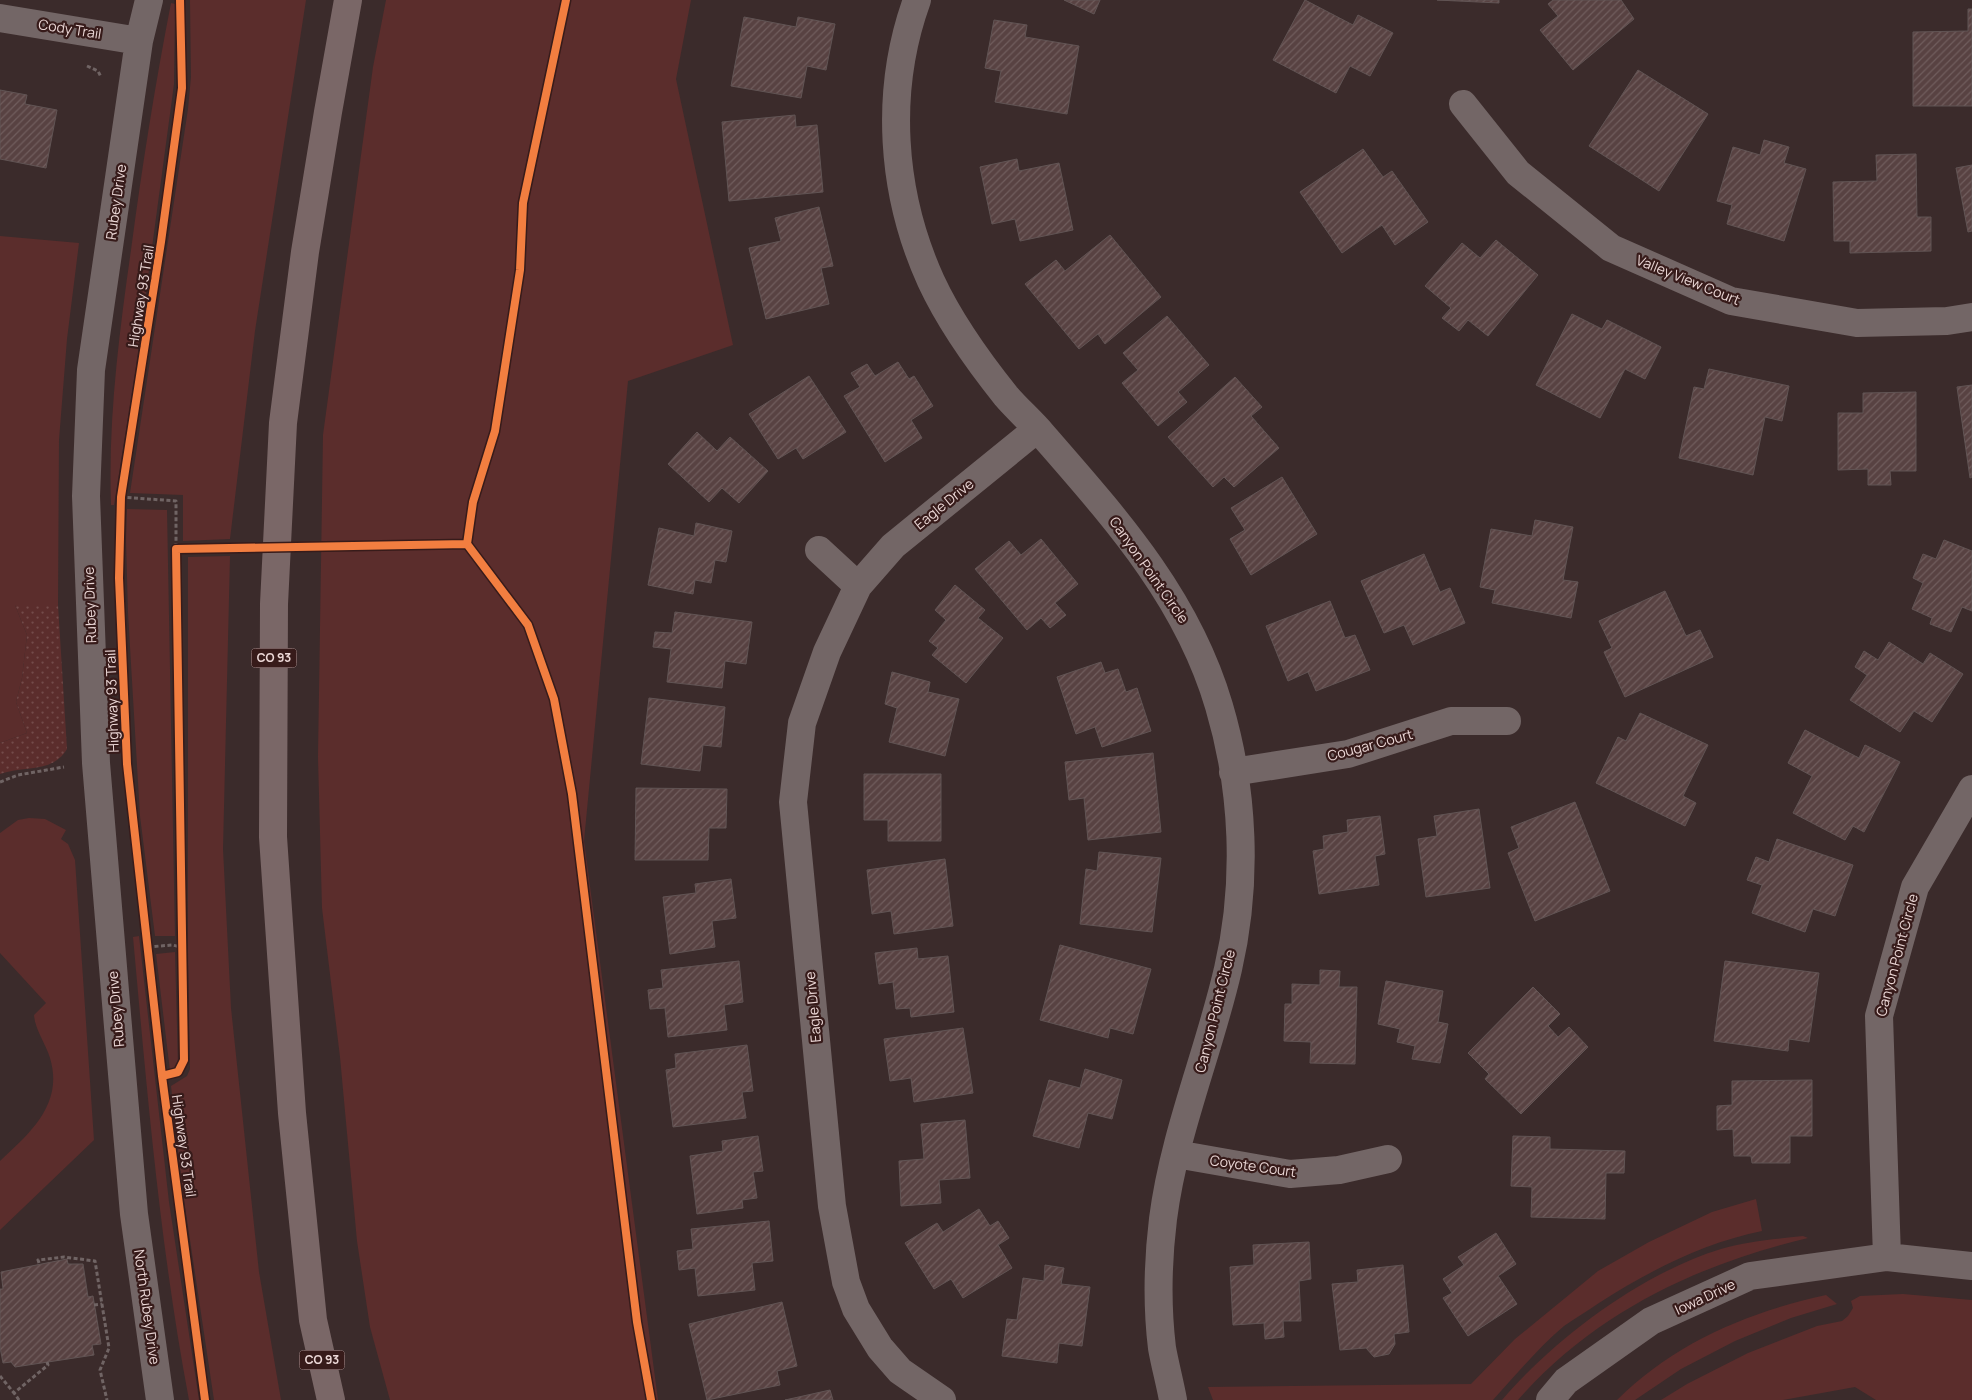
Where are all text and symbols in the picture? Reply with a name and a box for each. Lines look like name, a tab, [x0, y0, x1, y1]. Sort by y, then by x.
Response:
street label: Cody Trail	[37, 14, 103, 43]
street label: Rubey Drive	[101, 163, 130, 241]
street label: Highway 93 Trail	[123, 243, 158, 348]
street label: Valley View Court	[1633, 250, 1743, 309]
street label: Eagle Drive	[910, 474, 977, 533]
street label: Canyon Point Circle	[1105, 513, 1193, 627]
street label: Rubey Drive	[79, 567, 100, 644]
road number: CO 93	[252, 648, 296, 668]
street label: Highway 93 Trail	[100, 649, 123, 753]
street label: Cougar Court	[1325, 724, 1415, 765]
street label: Canyon Point Circle	[1871, 891, 1922, 1018]
street label: Canyon Point Circle	[1190, 947, 1239, 1074]
street label: Rubey Drive	[103, 970, 128, 1048]
street label: Eagle Drive	[800, 971, 825, 1043]
street label: Highway 93 Trail	[168, 1093, 201, 1198]
street label: Coyote Court	[1209, 1150, 1298, 1181]
street label: North Rubey Drive	[130, 1248, 165, 1366]
street label: Iowa Drive	[1671, 1274, 1738, 1319]
road number: CO 93	[300, 1350, 344, 1370]

